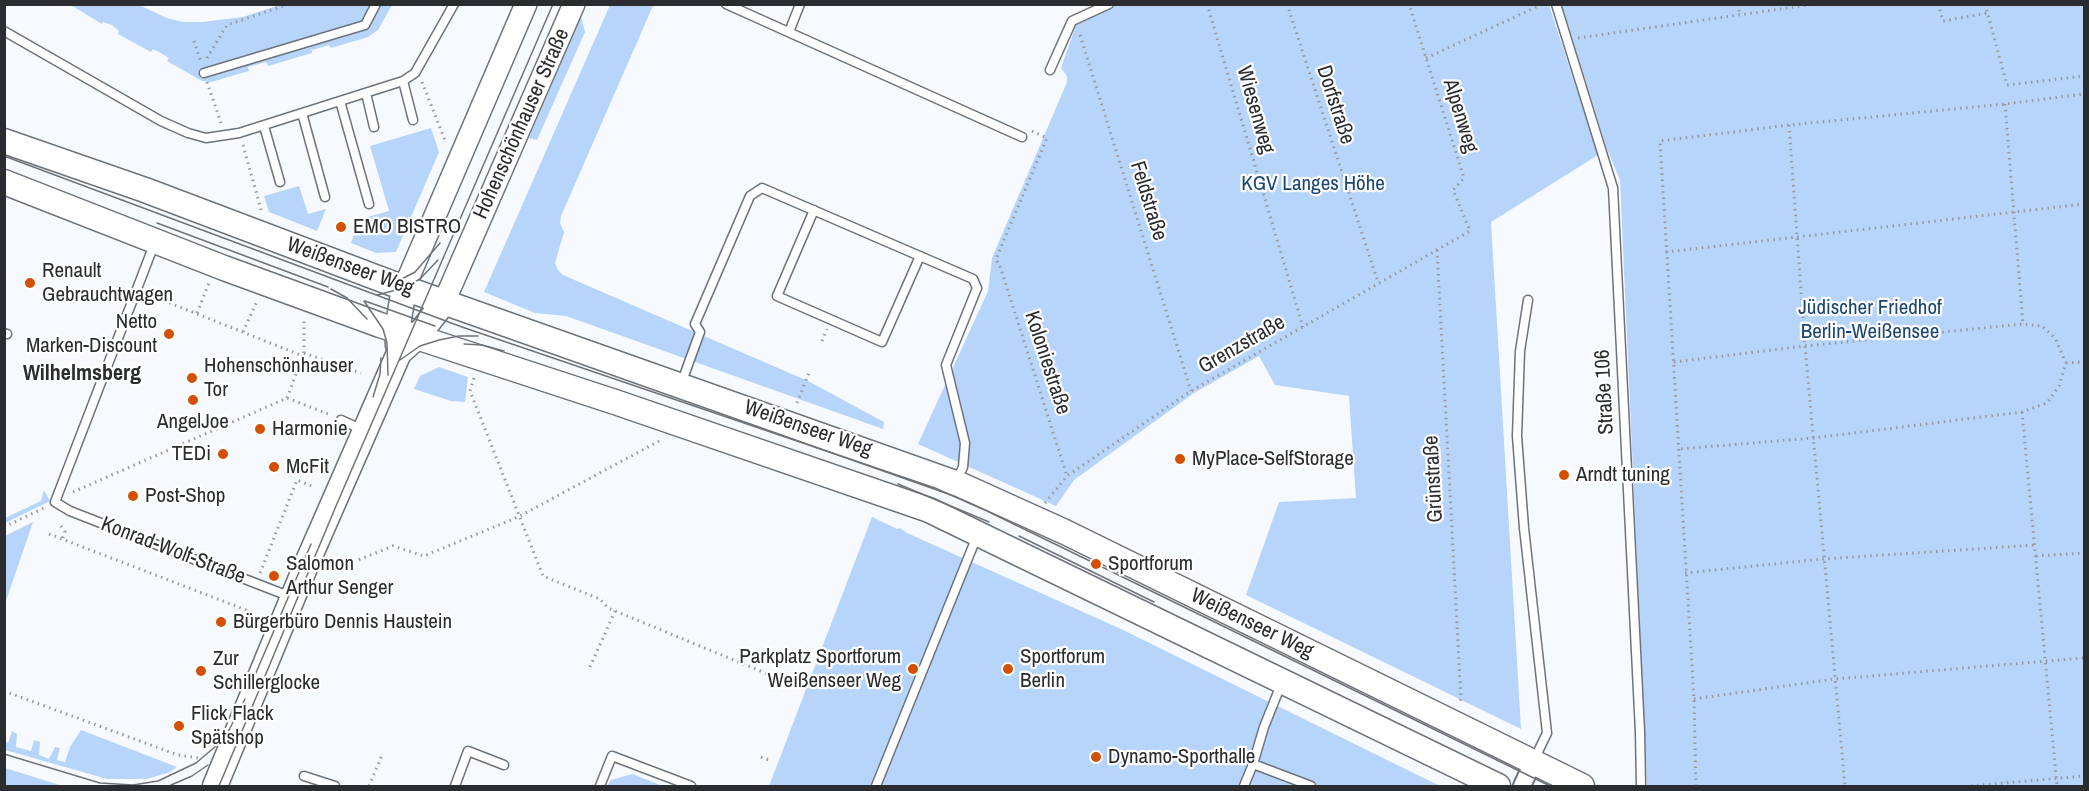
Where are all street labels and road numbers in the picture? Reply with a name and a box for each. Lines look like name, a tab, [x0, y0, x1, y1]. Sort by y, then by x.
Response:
street label: Hohenschönhauser Straße	[469, 25, 575, 223]
street label: Dorfstraße	[1310, 62, 1360, 148]
street label: Wiesenweg	[1230, 63, 1280, 157]
street label: Alpenweg	[1437, 76, 1483, 156]
street label: Feldstraße	[1124, 158, 1172, 244]
street label: Weißenseer Weg	[283, 232, 417, 302]
street label: Koloniestraße	[1018, 308, 1076, 418]
street label: Grenzstraße	[1194, 310, 1290, 380]
street label: Straße 106	[1590, 349, 1620, 435]
street label: Weißenseer Weg	[741, 395, 875, 463]
street label: Grünstraße	[1419, 435, 1449, 523]
street label: Konrad-Wolf-Straße	[97, 512, 249, 590]
street label: Weißenseer Weg	[1187, 583, 1317, 665]

